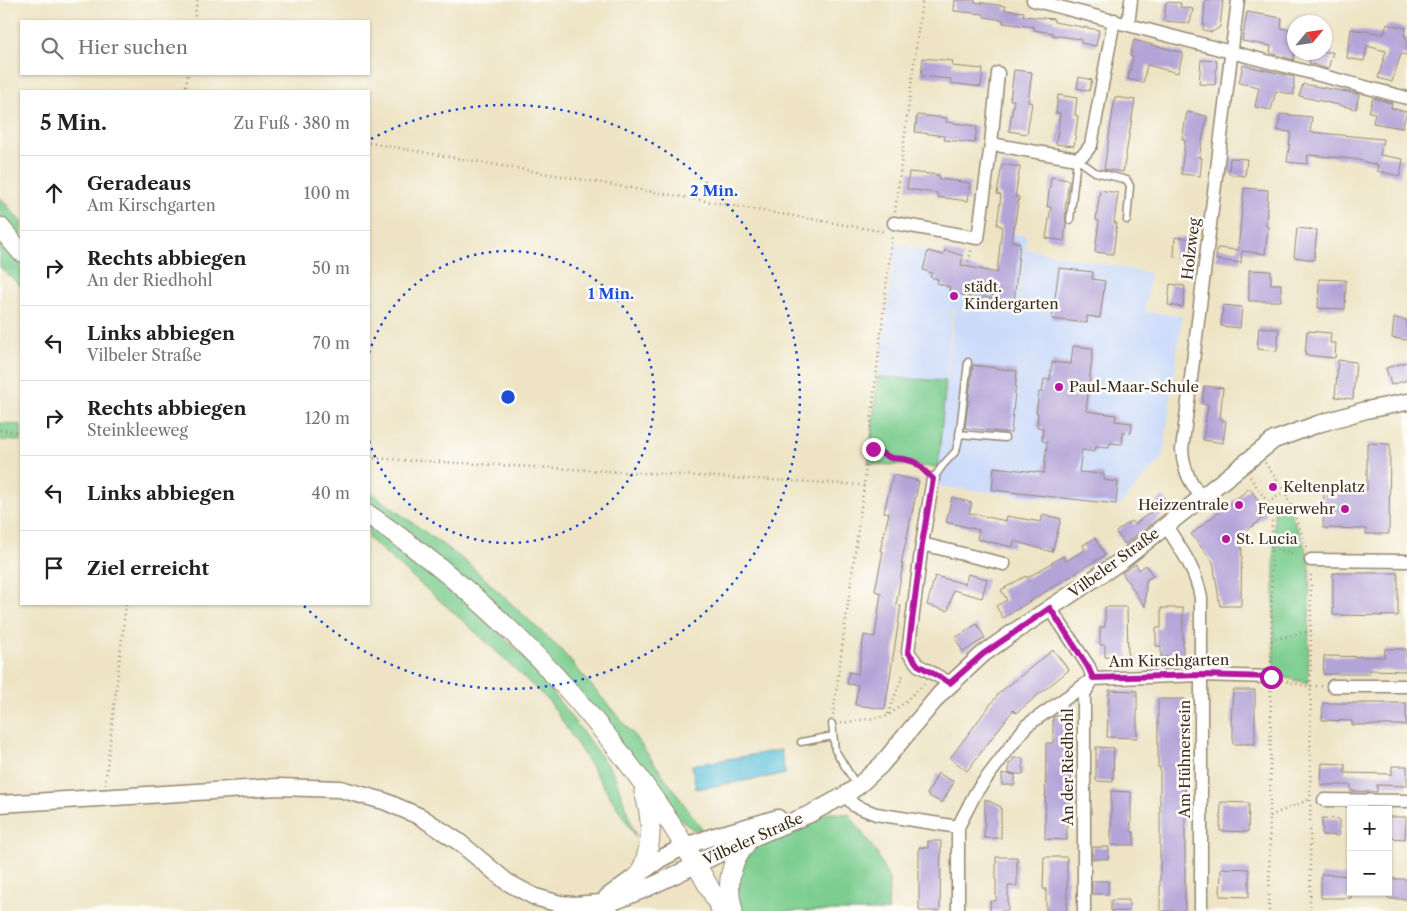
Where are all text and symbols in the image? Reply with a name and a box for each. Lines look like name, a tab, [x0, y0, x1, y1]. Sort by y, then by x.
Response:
north arrow	[1287, 15, 1332, 60]
search box	[20, 20, 370, 75]
icon: search	[38, 34, 66, 62]
text: Hier suchen	[78, 36, 188, 59]
text: 5 Min.	[40, 110, 107, 135]
text: Zu Fuß · 380 m	[234, 113, 350, 133]
text: Geradeaus	[87, 172, 191, 195]
icon: ahead	[40, 179, 68, 207]
text: 2 Min.	[690, 181, 738, 200]
text: 100 m	[304, 183, 350, 203]
text: Am Kirschgarten	[87, 195, 216, 215]
street label: Holzweg	[1177, 217, 1204, 281]
text: Rechts abbiegen	[87, 247, 247, 270]
icon: right	[40, 254, 68, 282]
text: 50 m	[312, 258, 350, 278]
text: An der Riedhohl	[87, 270, 212, 290]
place label: städt. Kindergarten	[964, 277, 1059, 313]
text: 1 Min.	[588, 284, 634, 303]
marker: städt. Kindergarten	[948, 290, 960, 302]
text: Links abbiegen	[87, 322, 235, 345]
icon: left	[40, 329, 68, 357]
text: 70 m	[313, 333, 350, 353]
text: Vilbeler Straße	[87, 345, 202, 365]
place label: Paul-Maar-Schule	[1069, 377, 1199, 396]
marker: Paul-Maar-Schule	[1053, 381, 1065, 393]
centre of rings	[499, 388, 517, 406]
text: Rechts abbiegen	[87, 397, 247, 420]
icon: right	[40, 404, 68, 432]
text: 120 m	[305, 408, 350, 428]
text: Steinkleeweg	[87, 420, 188, 440]
route end	[862, 438, 885, 461]
place label: Keltenplatz	[1283, 477, 1365, 496]
icon: left	[40, 479, 68, 507]
marker: Keltenplatz	[1267, 481, 1279, 493]
text: Links abbiegen	[87, 482, 235, 505]
text: 40 m	[311, 483, 350, 503]
place label: Heizzentrale	[1138, 495, 1229, 514]
marker: Heizzentrale	[1233, 499, 1245, 511]
place label: Feuerwehr	[1257, 499, 1336, 518]
marker: Feuerwehr	[1339, 503, 1351, 515]
street label: Vilbeler Straße	[1064, 523, 1163, 602]
place label: St. Lucia	[1236, 529, 1298, 548]
marker: St. Lucia	[1220, 533, 1232, 545]
icon: arrive	[40, 554, 68, 582]
text: Ziel erreicht	[87, 557, 209, 580]
street label: Am Kirschgarten	[1108, 650, 1230, 671]
route start	[1260, 666, 1283, 689]
street label: Am Hühnerstein	[1175, 699, 1194, 819]
street label: An der Riedhohl	[1058, 708, 1077, 827]
map controls	[1347, 806, 1392, 896]
button: +	[1347, 806, 1392, 851]
street label: Vilbeler Straße	[699, 808, 806, 869]
button: −	[1347, 851, 1392, 896]

